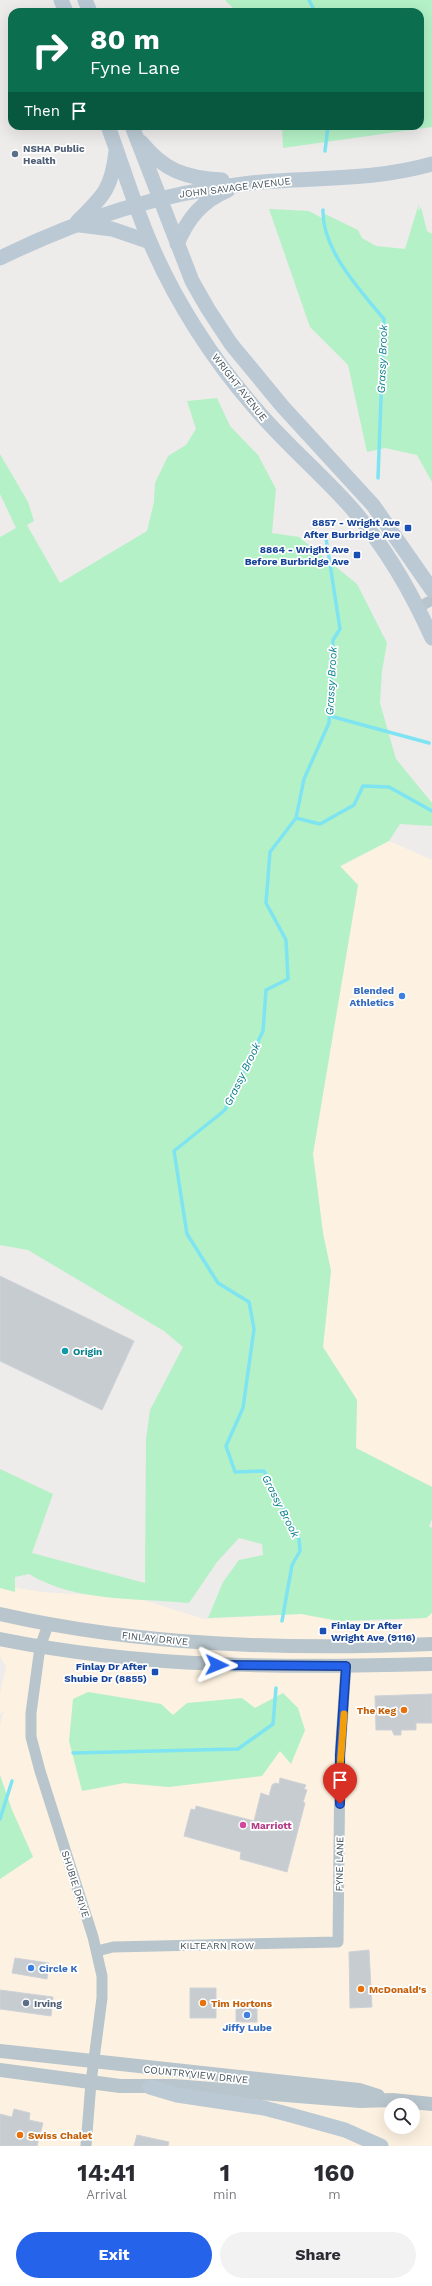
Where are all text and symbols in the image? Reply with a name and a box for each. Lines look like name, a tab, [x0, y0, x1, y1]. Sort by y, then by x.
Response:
text: 80 m	[90, 23, 160, 56]
icon: right	[24, 24, 76, 76]
text: Fyne Lane	[90, 57, 180, 78]
icon: arrive	[68, 100, 90, 122]
text: Then	[24, 102, 60, 120]
place label: NSHA Public Health	[23, 143, 85, 166]
marker: NSHA Public Health	[10, 149, 20, 159]
street label: JOHN SAVAGE AVENUE	[179, 175, 291, 200]
water label: Grassy Brook	[375, 323, 390, 394]
street label: WRIGHT AVENUE	[210, 352, 269, 423]
place label: 8857 - Wright Ave After Burbridge Ave	[304, 517, 400, 540]
marker: 8857 - Wright Ave After Burbridge Ave	[403, 523, 413, 533]
place label: 8864 - Wright Ave Before Burbridge Ave	[245, 544, 349, 567]
marker: 8864 - Wright Ave Before Burbridge Ave	[352, 550, 362, 560]
water label: Grassy Brook	[323, 645, 340, 716]
place label: Blended Athletics	[350, 985, 395, 1008]
marker: Blended Athletics	[397, 991, 407, 1001]
water label: Grassy Brook	[222, 1040, 264, 1108]
marker: Origin	[60, 1346, 70, 1356]
place label: Origin	[73, 1346, 102, 1357]
water label: Grassy Brook	[259, 1473, 302, 1541]
place label: Finlay Dr After Wright Ave (9116)	[331, 1620, 416, 1643]
marker: Finlay Dr After Wright Ave (9116)	[318, 1626, 328, 1636]
street label: FINLAY DRIVE	[121, 1630, 189, 1647]
position arrow	[196, 1644, 238, 1686]
place label: Finlay Dr After Shubie Dr (8855)	[64, 1661, 148, 1684]
marker: Finlay Dr After Shubie Dr (8855)	[150, 1667, 160, 1677]
place label: The Keg	[357, 1705, 396, 1716]
marker: The Keg	[399, 1705, 409, 1715]
pin	[323, 1763, 357, 1804]
icon: arrive	[329, 1769, 351, 1791]
marker: Marriott	[238, 1820, 248, 1830]
place label: Marriott	[251, 1820, 292, 1831]
street label: FYNE LANE	[334, 1836, 345, 1892]
street label: SHUBIE DRIVE	[60, 1849, 92, 1919]
street label: KILTEARN ROW	[180, 1940, 255, 1951]
marker: Circle K	[26, 1963, 36, 1973]
place label: Circle K	[39, 1963, 78, 1974]
marker: McDonald's	[356, 1984, 366, 1994]
place label: McDonald's	[369, 1984, 427, 1995]
marker: Irving	[21, 1998, 31, 2008]
place label: Irving	[34, 1998, 62, 2009]
marker: Tim Hortons	[198, 1998, 208, 2008]
place label: Tim Hortons	[211, 1998, 273, 2009]
marker: Jiffy Lube	[242, 2010, 252, 2020]
place label: Jiffy Lube	[222, 2022, 272, 2033]
street label: COUNTRYVIEW DRIVE	[143, 2064, 249, 2085]
map controls	[384, 2098, 420, 2134]
button: search	[384, 2098, 420, 2134]
marker: Swiss Chalet	[15, 2130, 25, 2140]
place label: Swiss Chalet	[28, 2130, 93, 2141]
text: 14:41	[77, 2159, 136, 2187]
text: 1	[220, 2159, 230, 2187]
text: 160	[314, 2159, 355, 2187]
text: Arrival	[86, 2187, 127, 2202]
text: min	[213, 2187, 237, 2202]
text: m	[328, 2187, 341, 2202]
button: Exit	[16, 2232, 212, 2278]
button: Share	[220, 2232, 416, 2278]

